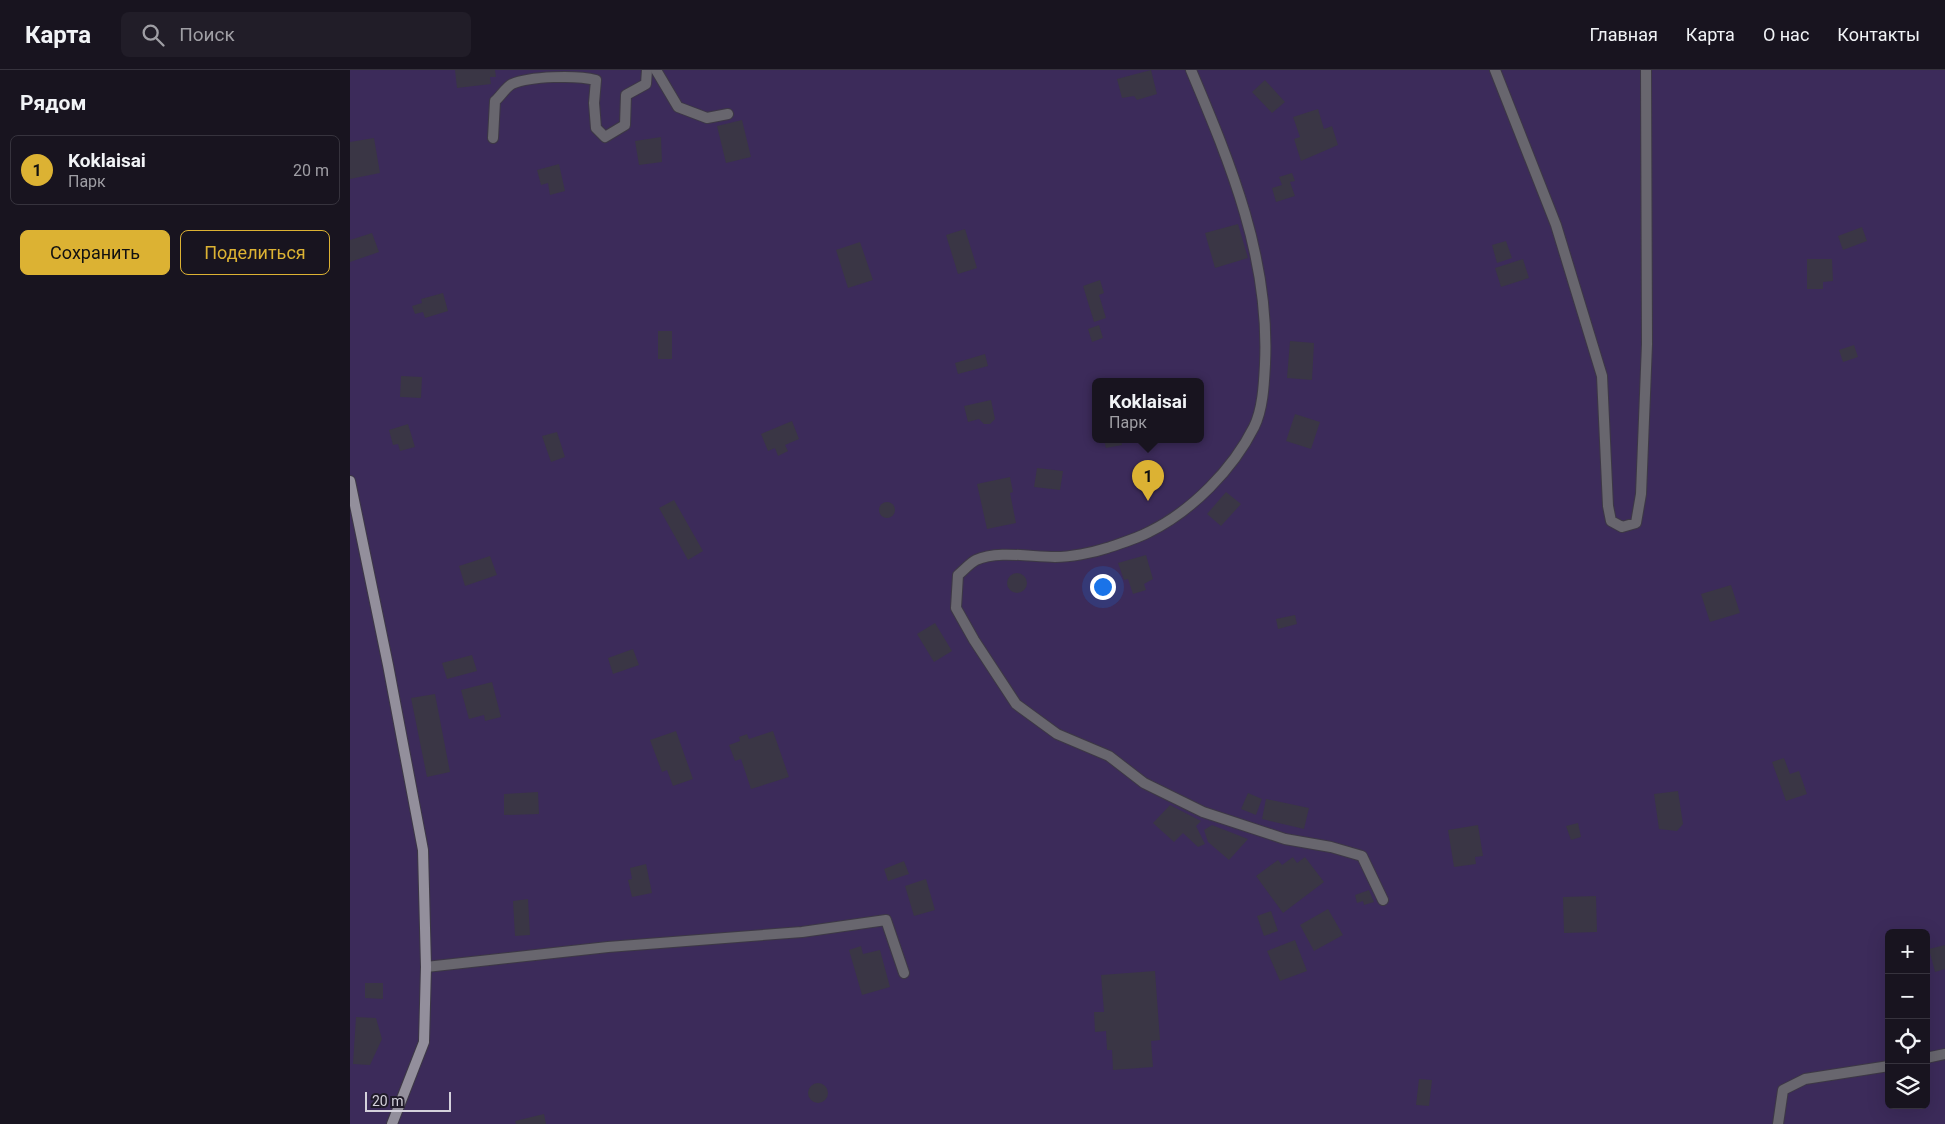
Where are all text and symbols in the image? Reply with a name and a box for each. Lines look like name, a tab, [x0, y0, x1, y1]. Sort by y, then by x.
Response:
search box	[121, 12, 471, 57]
text: Карта	[25, 21, 91, 49]
icon: search	[139, 21, 167, 49]
text: Поиск	[179, 23, 235, 46]
text: Главная	[1589, 24, 1658, 45]
text: Карта	[1686, 24, 1735, 45]
text: О нас	[1763, 24, 1809, 45]
text: Контакты	[1837, 24, 1920, 45]
text: Рядом	[20, 91, 86, 115]
text: Koklaisai	[68, 149, 146, 172]
text: 1	[32, 161, 42, 180]
text: 20 m	[293, 161, 329, 180]
text: Парк	[68, 172, 106, 191]
button: Сохранить	[20, 230, 170, 275]
button: Поделиться	[180, 230, 330, 275]
popup	[1092, 378, 1204, 443]
text: Koklaisai	[1109, 390, 1187, 413]
text: Парк	[1109, 413, 1147, 432]
pin: 1	[1132, 460, 1164, 501]
your location	[1090, 574, 1116, 600]
map controls	[1885, 929, 1930, 1109]
button: +	[1885, 929, 1930, 974]
button: −	[1885, 974, 1930, 1019]
button: locate	[1885, 1019, 1930, 1064]
button: layers	[1885, 1064, 1930, 1109]
scale bar	[365, 1089, 451, 1112]
text: 20 m	[372, 1093, 404, 1109]

